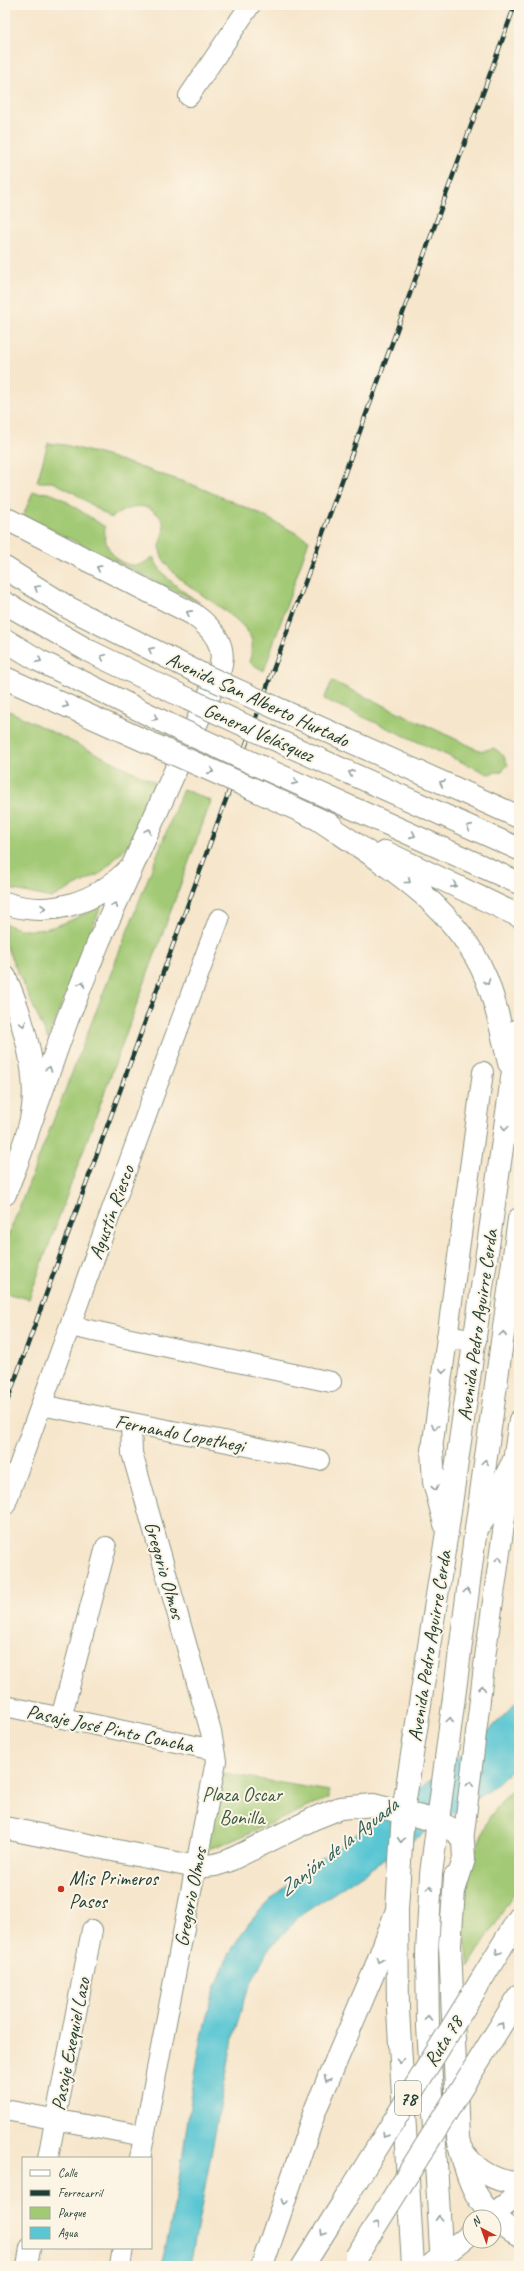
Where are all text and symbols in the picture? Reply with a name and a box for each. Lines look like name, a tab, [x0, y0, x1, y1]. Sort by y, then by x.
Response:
one-way arrow	[96, 565, 103, 572]
one-way arrow	[34, 586, 41, 593]
one-way arrow	[186, 610, 193, 618]
street label: Avenida San Alberto Hurtado	[163, 646, 354, 753]
one-way arrow	[148, 647, 155, 655]
one-way arrow	[35, 655, 42, 663]
one-way arrow	[99, 655, 107, 662]
street label: General Velásquez	[200, 697, 319, 769]
one-way arrow	[62, 700, 70, 708]
one-way arrow	[151, 713, 158, 721]
one-way arrow	[208, 766, 215, 774]
one-way arrow	[347, 770, 355, 778]
one-way arrow	[290, 777, 298, 785]
one-way arrow	[439, 779, 446, 787]
one-way arrow	[466, 823, 473, 831]
one-way arrow	[143, 828, 151, 835]
one-way arrow	[409, 830, 416, 838]
one-way arrow	[403, 876, 410, 883]
one-way arrow	[450, 880, 457, 888]
one-way arrow	[110, 902, 118, 910]
one-way arrow	[40, 904, 46, 912]
one-way arrow	[483, 978, 491, 985]
one-way arrow	[77, 980, 85, 987]
one-way arrow	[18, 1021, 27, 1028]
one-way arrow	[45, 1065, 53, 1072]
one-way arrow	[501, 1125, 510, 1131]
street label: Agustín Riesco	[83, 1161, 140, 1262]
street label: Avenida Pedro Aguirre Cerda	[452, 1227, 503, 1422]
one-way arrow	[498, 1331, 507, 1337]
one-way arrow	[439, 1368, 448, 1374]
street label: Fernando Lopethegi	[113, 1409, 249, 1459]
one-way arrow	[431, 1424, 440, 1430]
one-way arrow	[480, 1459, 489, 1466]
one-way arrow	[430, 1485, 439, 1491]
street label: Gregorio Olmos	[139, 1519, 191, 1624]
street label: Avenida Pedro Aguirre Cerda	[402, 1548, 457, 1743]
one-way arrow	[494, 1556, 503, 1562]
one-way arrow	[462, 1588, 471, 1594]
one-way arrow	[478, 1685, 487, 1691]
street label: Pasaje José Pinto Concha	[24, 1699, 197, 1759]
one-way arrow	[445, 1717, 454, 1723]
one-way arrow	[465, 1781, 474, 1787]
park label: Plaza Oscar Bonilla	[202, 1782, 284, 1830]
water label: Zanjón de la Aguada	[273, 1791, 405, 1902]
one-way arrow	[397, 1837, 405, 1843]
street label: Gregorio Olmos	[169, 1843, 213, 1949]
place label: Mis Primeros Pasos	[69, 1866, 160, 1914]
marker: Mis Primeros Pasos	[56, 1884, 66, 1894]
one-way arrow	[426, 1885, 435, 1891]
one-way arrow	[496, 1947, 503, 1954]
one-way arrow	[375, 1956, 383, 1963]
street label: Pasaje Exequiel Lazo	[45, 1975, 96, 2113]
street label: Ruta 78	[418, 2010, 470, 2071]
one-way arrow	[423, 2015, 432, 2021]
one-way arrow	[496, 2022, 504, 2029]
one-way arrow	[396, 2058, 405, 2064]
one-way arrow	[324, 2075, 332, 2083]
road number: 78	[395, 2081, 421, 2115]
one-way arrow	[382, 2131, 389, 2138]
legend	[22, 2157, 152, 2249]
text: Calle	[58, 2165, 78, 2181]
text: Ferrocarril	[58, 2185, 104, 2201]
one-way arrow	[281, 2198, 289, 2205]
text: Parque	[58, 2205, 87, 2221]
north arrow	[462, 2209, 502, 2249]
text: N	[468, 2213, 484, 2229]
one-way arrow	[434, 2215, 443, 2221]
one-way arrow	[372, 2221, 379, 2228]
text: Agua	[58, 2225, 79, 2241]
one-way arrow	[321, 2229, 328, 2236]

